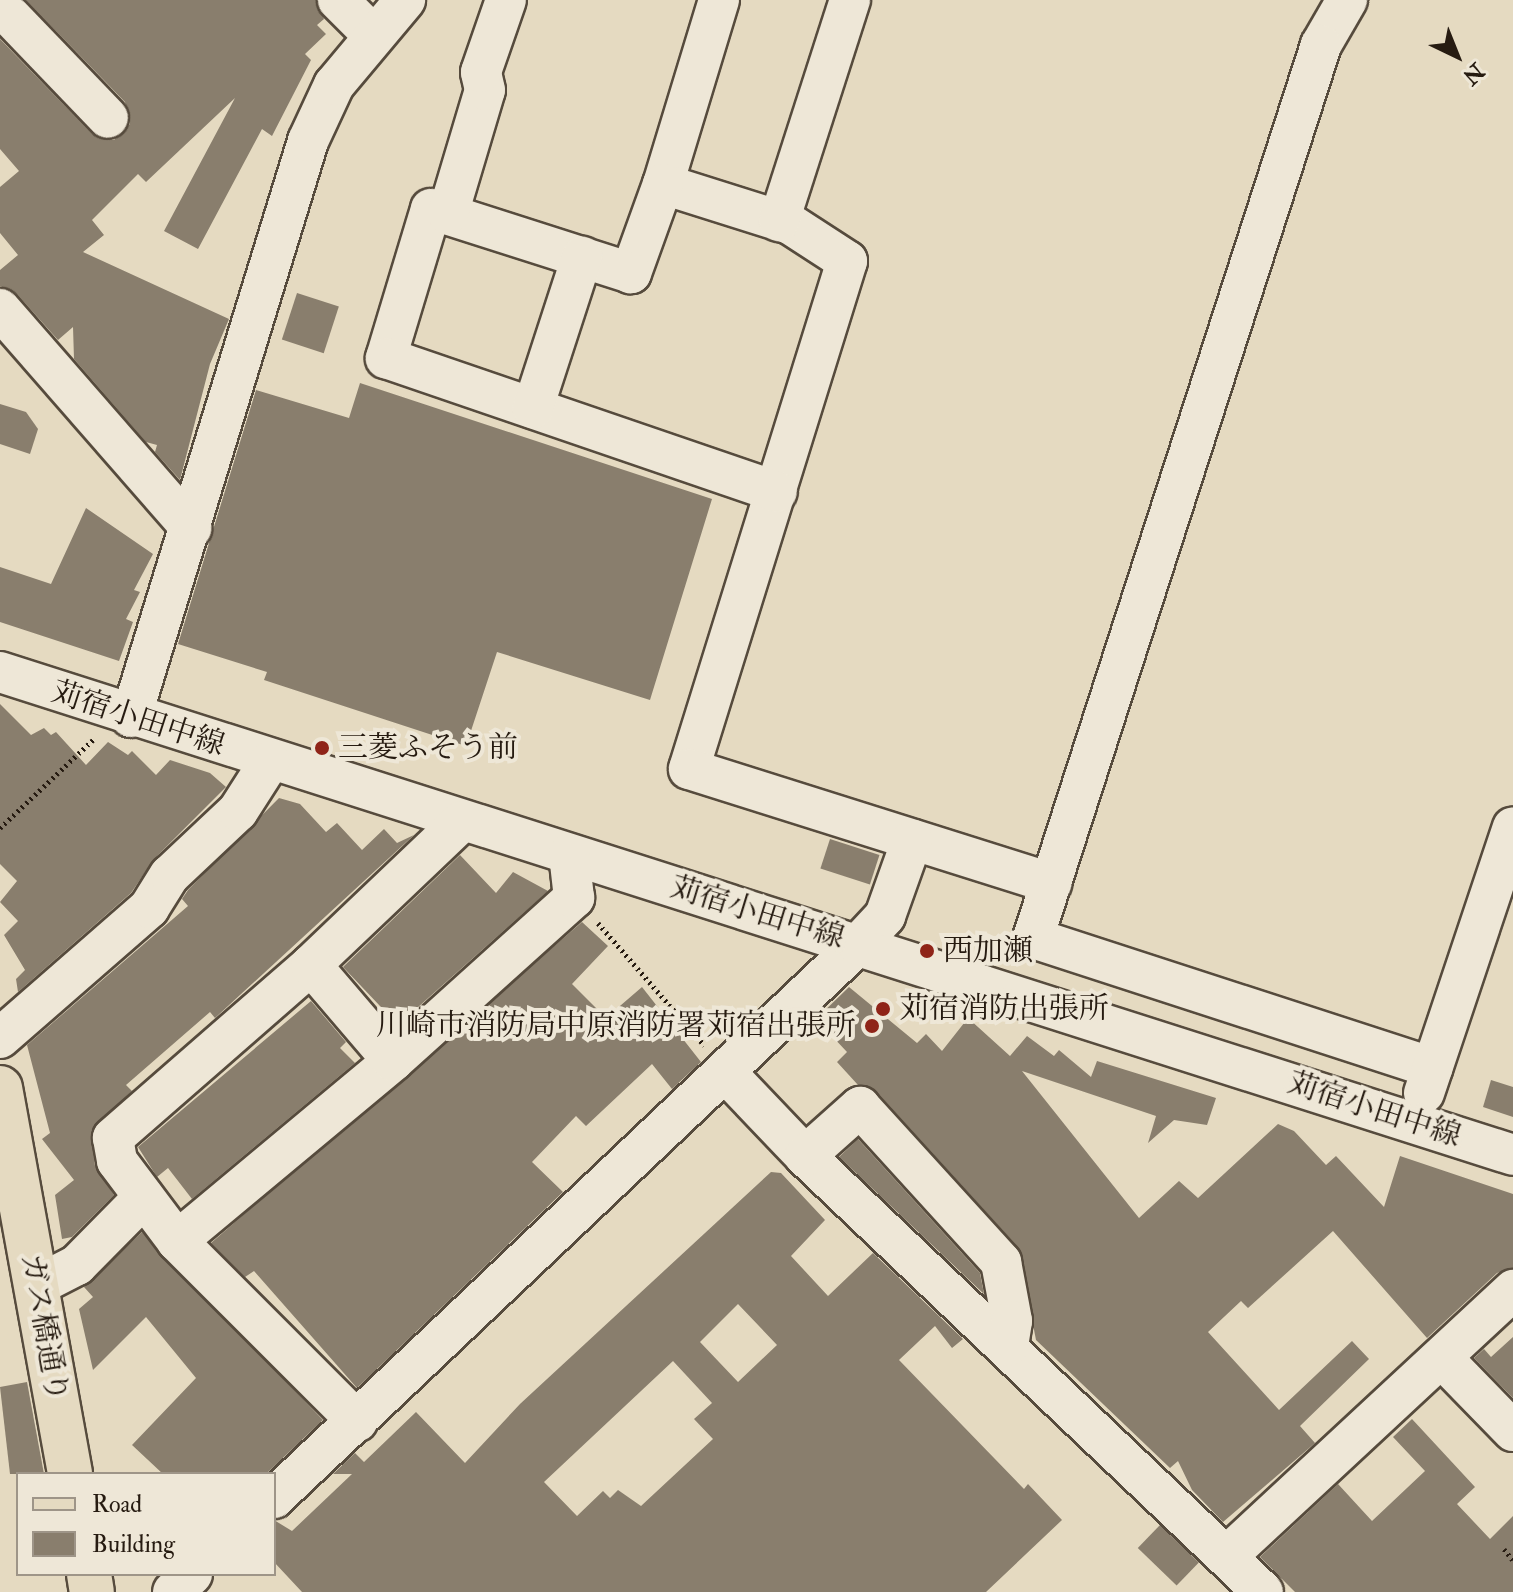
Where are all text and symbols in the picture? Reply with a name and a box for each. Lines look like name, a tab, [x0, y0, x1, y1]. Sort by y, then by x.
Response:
north arrow	[1417, 16, 1497, 96]
text: N	[1457, 57, 1490, 91]
street label: 苅宿小田中線	[47, 674, 229, 764]
place label: 三菱ふそう前	[338, 730, 518, 766]
marker: 三菱ふそう前	[313, 739, 331, 757]
street label: 苅宿小田中線	[666, 869, 848, 957]
place label: 西加瀬	[943, 933, 1033, 969]
marker: 西加瀬	[918, 942, 936, 960]
place label: 苅宿消防出張所	[899, 991, 1109, 1027]
marker: 苅宿消防出張所	[874, 1000, 892, 1018]
place label: 川崎市消防局中原消防署苅宿出張所	[376, 1008, 856, 1044]
marker: 川崎市消防局中原消防署苅宿出張所	[863, 1017, 881, 1035]
street label: 苅宿小田中線	[1283, 1065, 1465, 1155]
street label: ガス橋通り	[13, 1251, 75, 1405]
legend	[16, 1472, 276, 1576]
text: Road	[92, 1489, 142, 1520]
text: Building	[92, 1529, 175, 1560]

